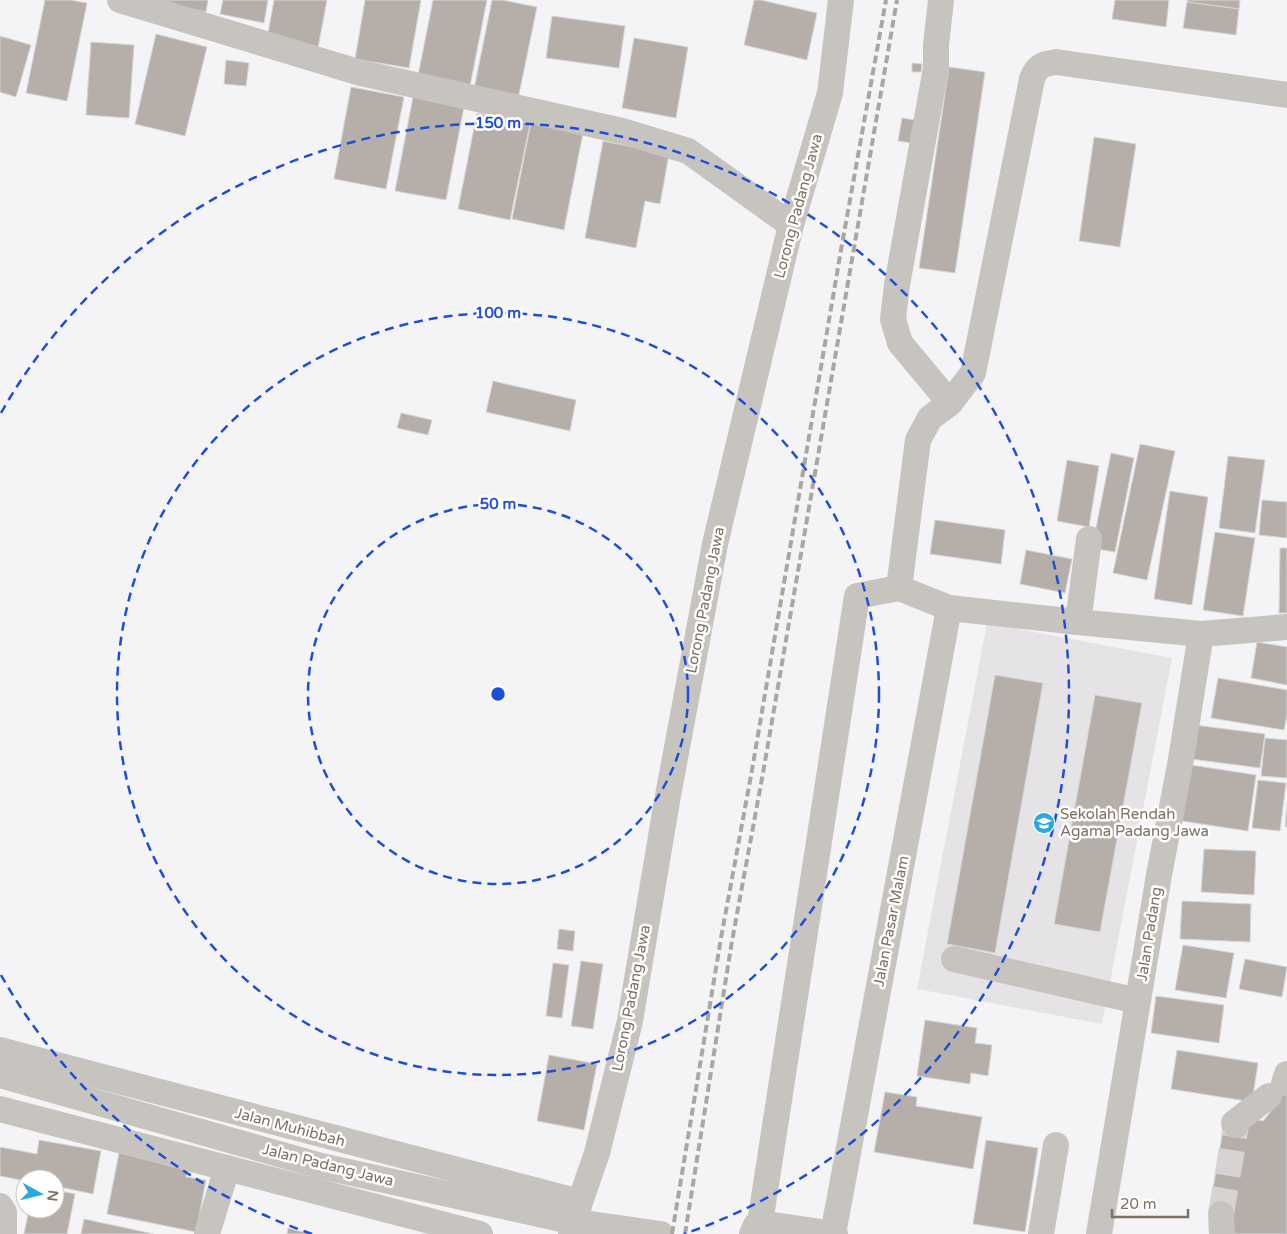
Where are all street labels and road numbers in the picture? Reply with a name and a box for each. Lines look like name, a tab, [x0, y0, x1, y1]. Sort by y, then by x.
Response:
street label: Lorong Padang Jawa	[770, 132, 826, 280]
street label: Lorong Padang Jawa	[682, 525, 728, 675]
street label: Jalan Pasar Malam	[869, 854, 913, 988]
street label: Jalan Padang	[1133, 886, 1165, 982]
street label: Lorong Padang Jawa	[608, 923, 654, 1073]
street label: Jalan Muhibbah	[233, 1104, 347, 1150]
street label: Jalan Padang Jawa	[260, 1140, 396, 1190]

